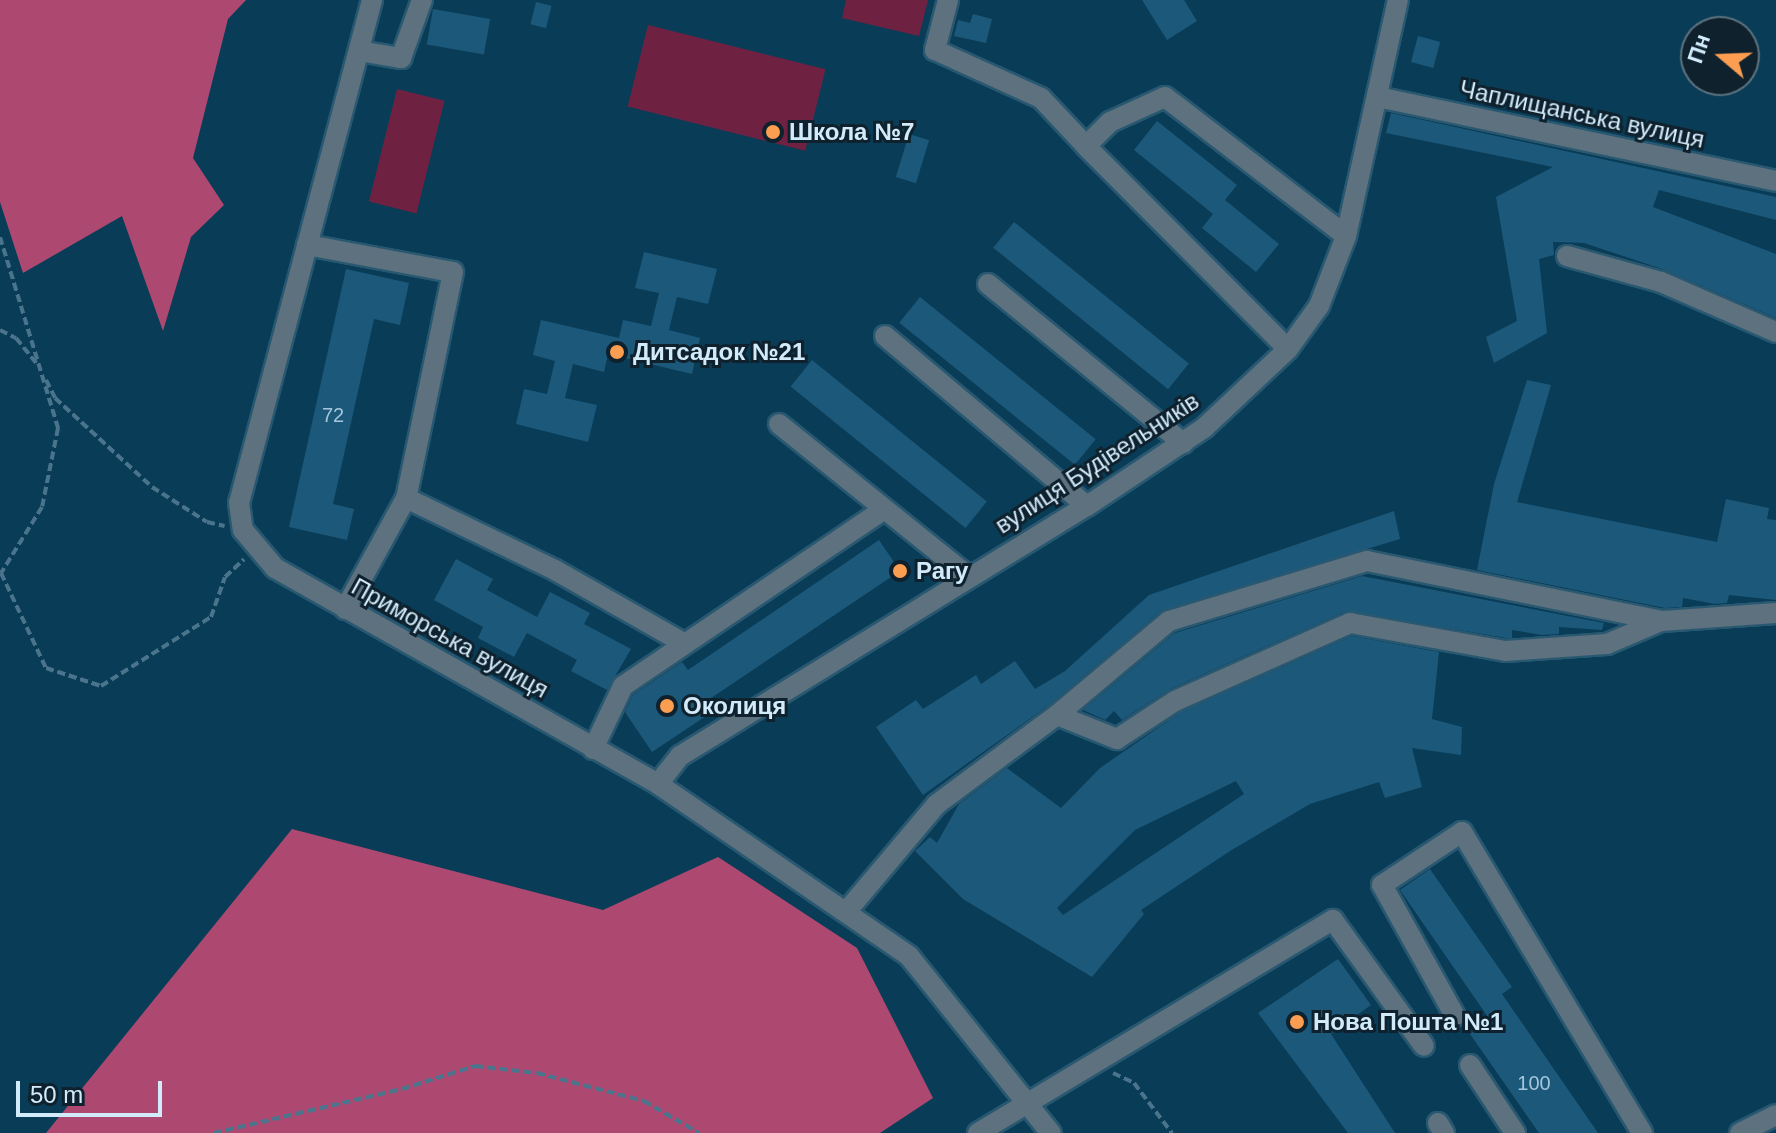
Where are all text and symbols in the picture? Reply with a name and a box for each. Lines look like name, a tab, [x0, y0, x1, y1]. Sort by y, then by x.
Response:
north arrow	[1680, 16, 1760, 96]
text: Пн	[1682, 31, 1715, 67]
street label: Чаплищанська вулиця	[1457, 74, 1707, 154]
place label: Школа №7	[789, 118, 914, 146]
marker: Школа №7	[764, 123, 782, 141]
place label: Дитсадок №21	[633, 338, 805, 366]
marker: Дитсадок №21	[608, 343, 626, 361]
street label: вулиця Будівельників	[990, 386, 1204, 540]
house number: 72	[322, 403, 344, 427]
place label: Рагу	[916, 557, 968, 585]
marker: Рагу	[891, 562, 909, 580]
street label: Приморська вулиця	[347, 572, 553, 704]
place label: Околиця	[683, 692, 786, 720]
marker: Околиця	[658, 697, 676, 715]
place label: Нова Пошта №1	[1313, 1008, 1503, 1036]
marker: Нова Пошта №1	[1288, 1013, 1306, 1031]
scale bar	[20, 1065, 166, 1115]
house number: 100	[1517, 1071, 1551, 1095]
text: 50 m	[30, 1081, 83, 1108]

